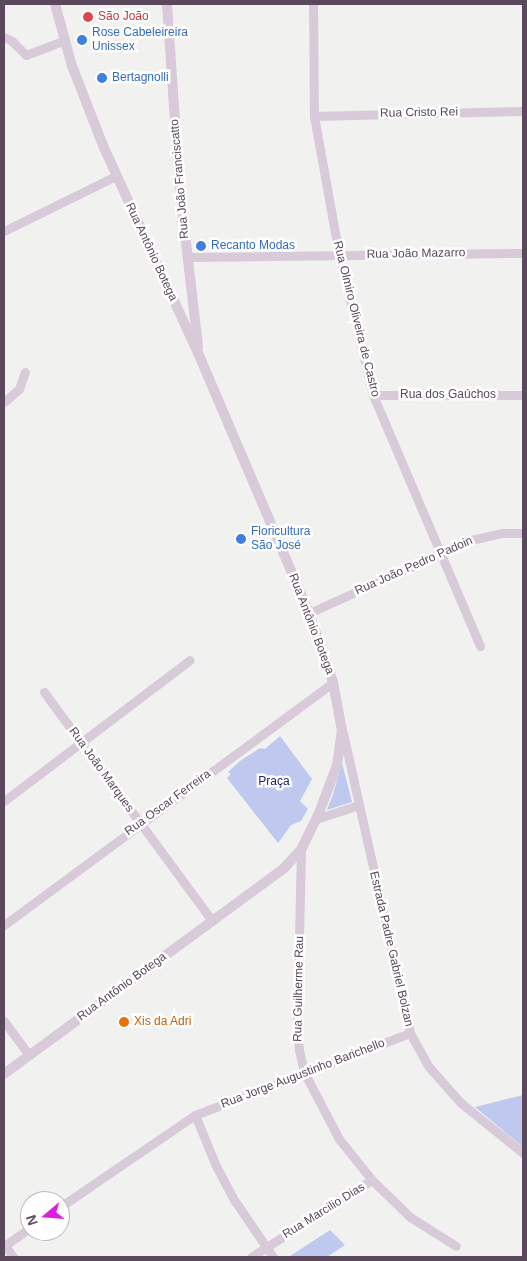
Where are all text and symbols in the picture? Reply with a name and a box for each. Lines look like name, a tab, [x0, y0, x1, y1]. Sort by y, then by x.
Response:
place label: São João	[98, 10, 149, 24]
marker: São João	[82, 11, 94, 23]
place label: Rose Cabeleireira Unissex	[92, 26, 188, 54]
marker: Rose Cabeleireira Unissex	[76, 34, 88, 46]
place label: Bertagnolli	[112, 71, 169, 85]
marker: Bertagnolli	[96, 72, 108, 84]
street label: Rua Cristo Rei	[380, 105, 458, 121]
street label: Rua João Franciscatto	[168, 119, 192, 239]
street label: Rua Antônio Botega	[122, 200, 180, 304]
place label: Recanto Modas	[211, 239, 295, 253]
marker: Recanto Modas	[195, 240, 207, 252]
street label: Rua Olmiro Oliveira de Castro	[330, 240, 382, 398]
street label: Rua João Mazarro	[367, 246, 465, 262]
street label: Rua dos Gaúchos	[400, 388, 496, 402]
place label: Floricultura São José	[251, 525, 310, 553]
marker: Floricultura São José	[235, 533, 247, 545]
street label: Rua João Pedro Padoin	[353, 534, 475, 598]
street label: Rua Antônio Botega	[285, 571, 337, 677]
street label: Rua João Marques	[65, 725, 137, 815]
street label: Rua Oscar Ferreira	[122, 767, 214, 839]
park label: Praça	[258, 775, 290, 789]
street label: Estrada Padre Gabriel Bolzan	[366, 870, 416, 1028]
street label: Rua Guilherme Rau	[291, 936, 307, 1042]
street label: Rua Antônio Botega	[74, 950, 170, 1024]
place label: Xis da Adri	[134, 1015, 192, 1029]
marker: Xis da Adri	[118, 1016, 130, 1028]
street label: Rua Jorge Augustinho Barichello	[219, 1036, 387, 1112]
street label: Rua Marcilio Dias	[280, 1180, 368, 1242]
north arrow	[20, 1191, 70, 1241]
text: N	[23, 1213, 41, 1228]

